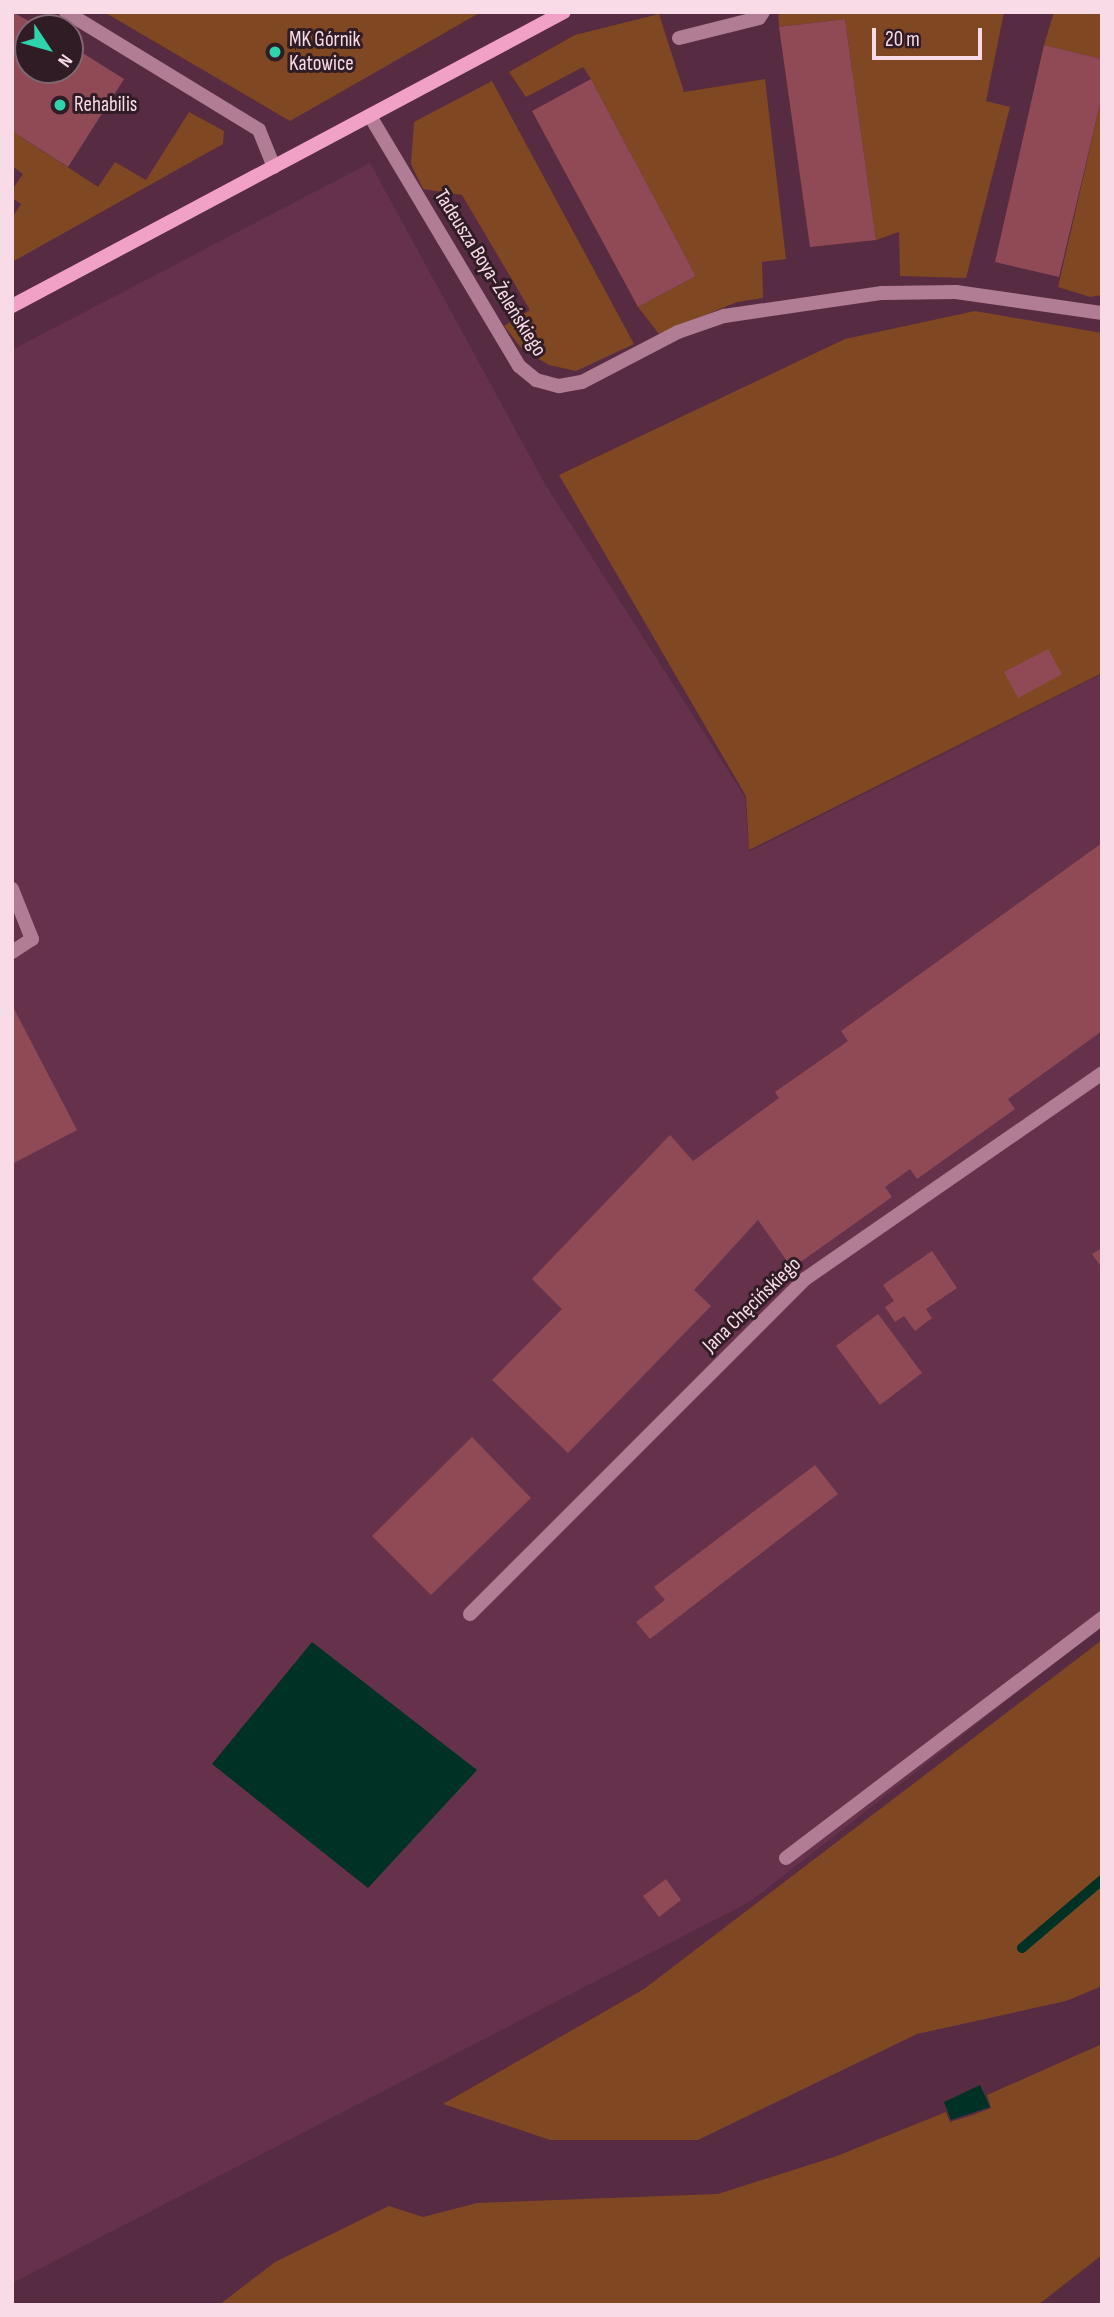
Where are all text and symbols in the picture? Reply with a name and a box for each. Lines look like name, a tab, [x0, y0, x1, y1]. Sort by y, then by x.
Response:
north arrow	[14, 14, 84, 84]
scale bar	[876, 14, 986, 58]
place label: MK Górnik Katowice	[289, 27, 361, 77]
text: 20 m	[885, 27, 920, 52]
marker: MK Górnik Katowice	[267, 44, 283, 60]
text: N	[52, 50, 77, 71]
place label: Rehabilis	[74, 92, 137, 118]
marker: Rehabilis	[52, 97, 68, 113]
street label: Tadeusza Boya-Żeleńskiego	[428, 185, 552, 361]
street label: Jana Chęcińskiego	[698, 1252, 806, 1358]

